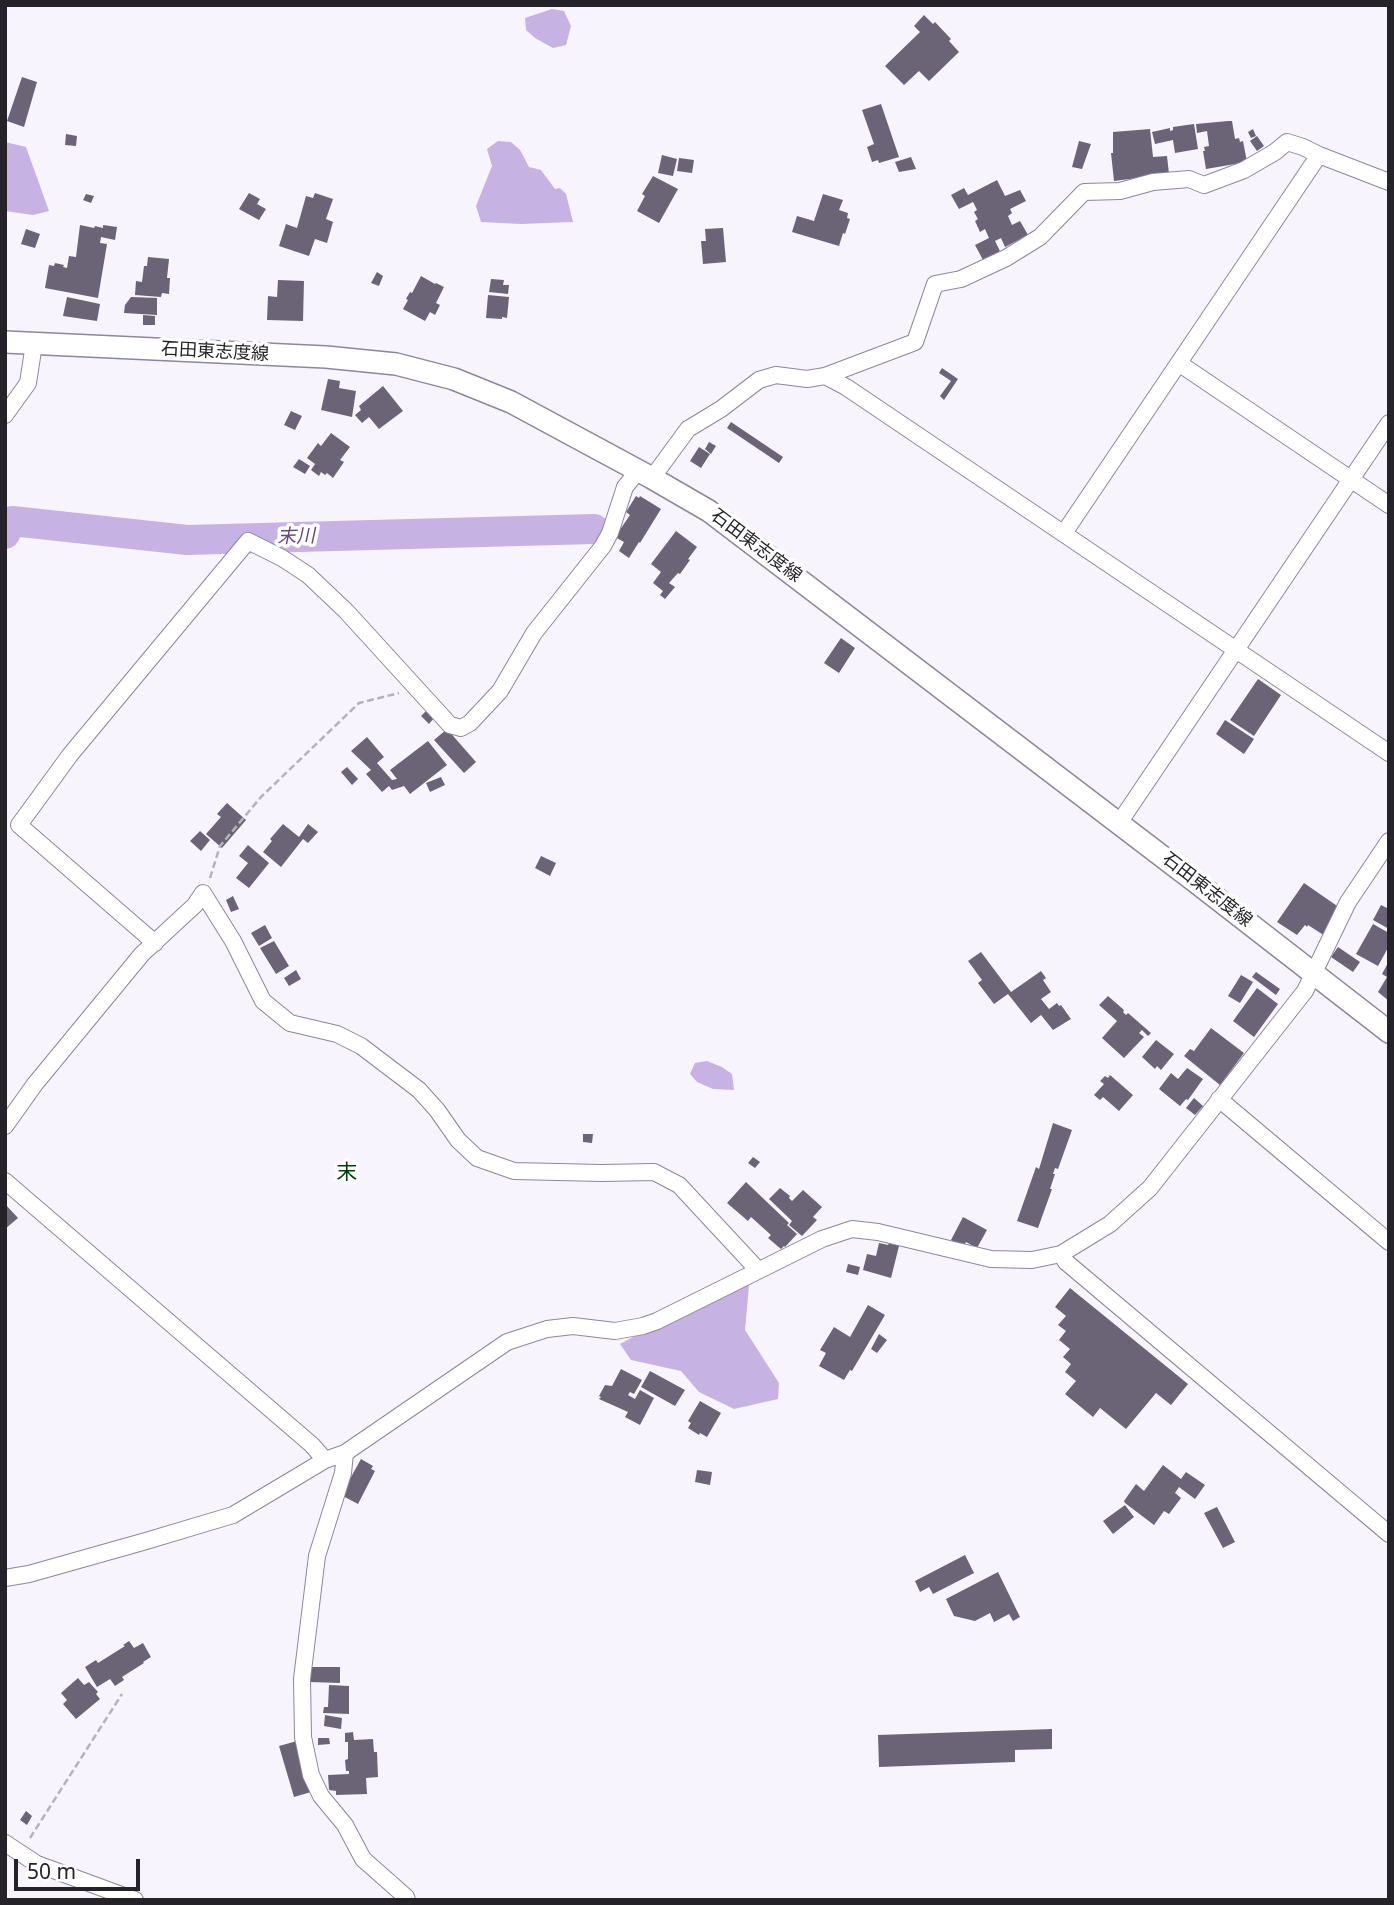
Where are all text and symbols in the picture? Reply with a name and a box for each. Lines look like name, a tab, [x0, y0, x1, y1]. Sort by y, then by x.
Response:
street label: 石田東志度線	[161, 338, 269, 366]
street label: 石田東志度線	[706, 505, 806, 587]
water label: 末川	[277, 525, 315, 549]
street label: 石田東志度線	[1158, 848, 1256, 932]
district label: 末	[337, 1160, 357, 1186]
scale bar	[18, 1846, 144, 1890]
text: 50 m	[27, 1857, 76, 1885]

